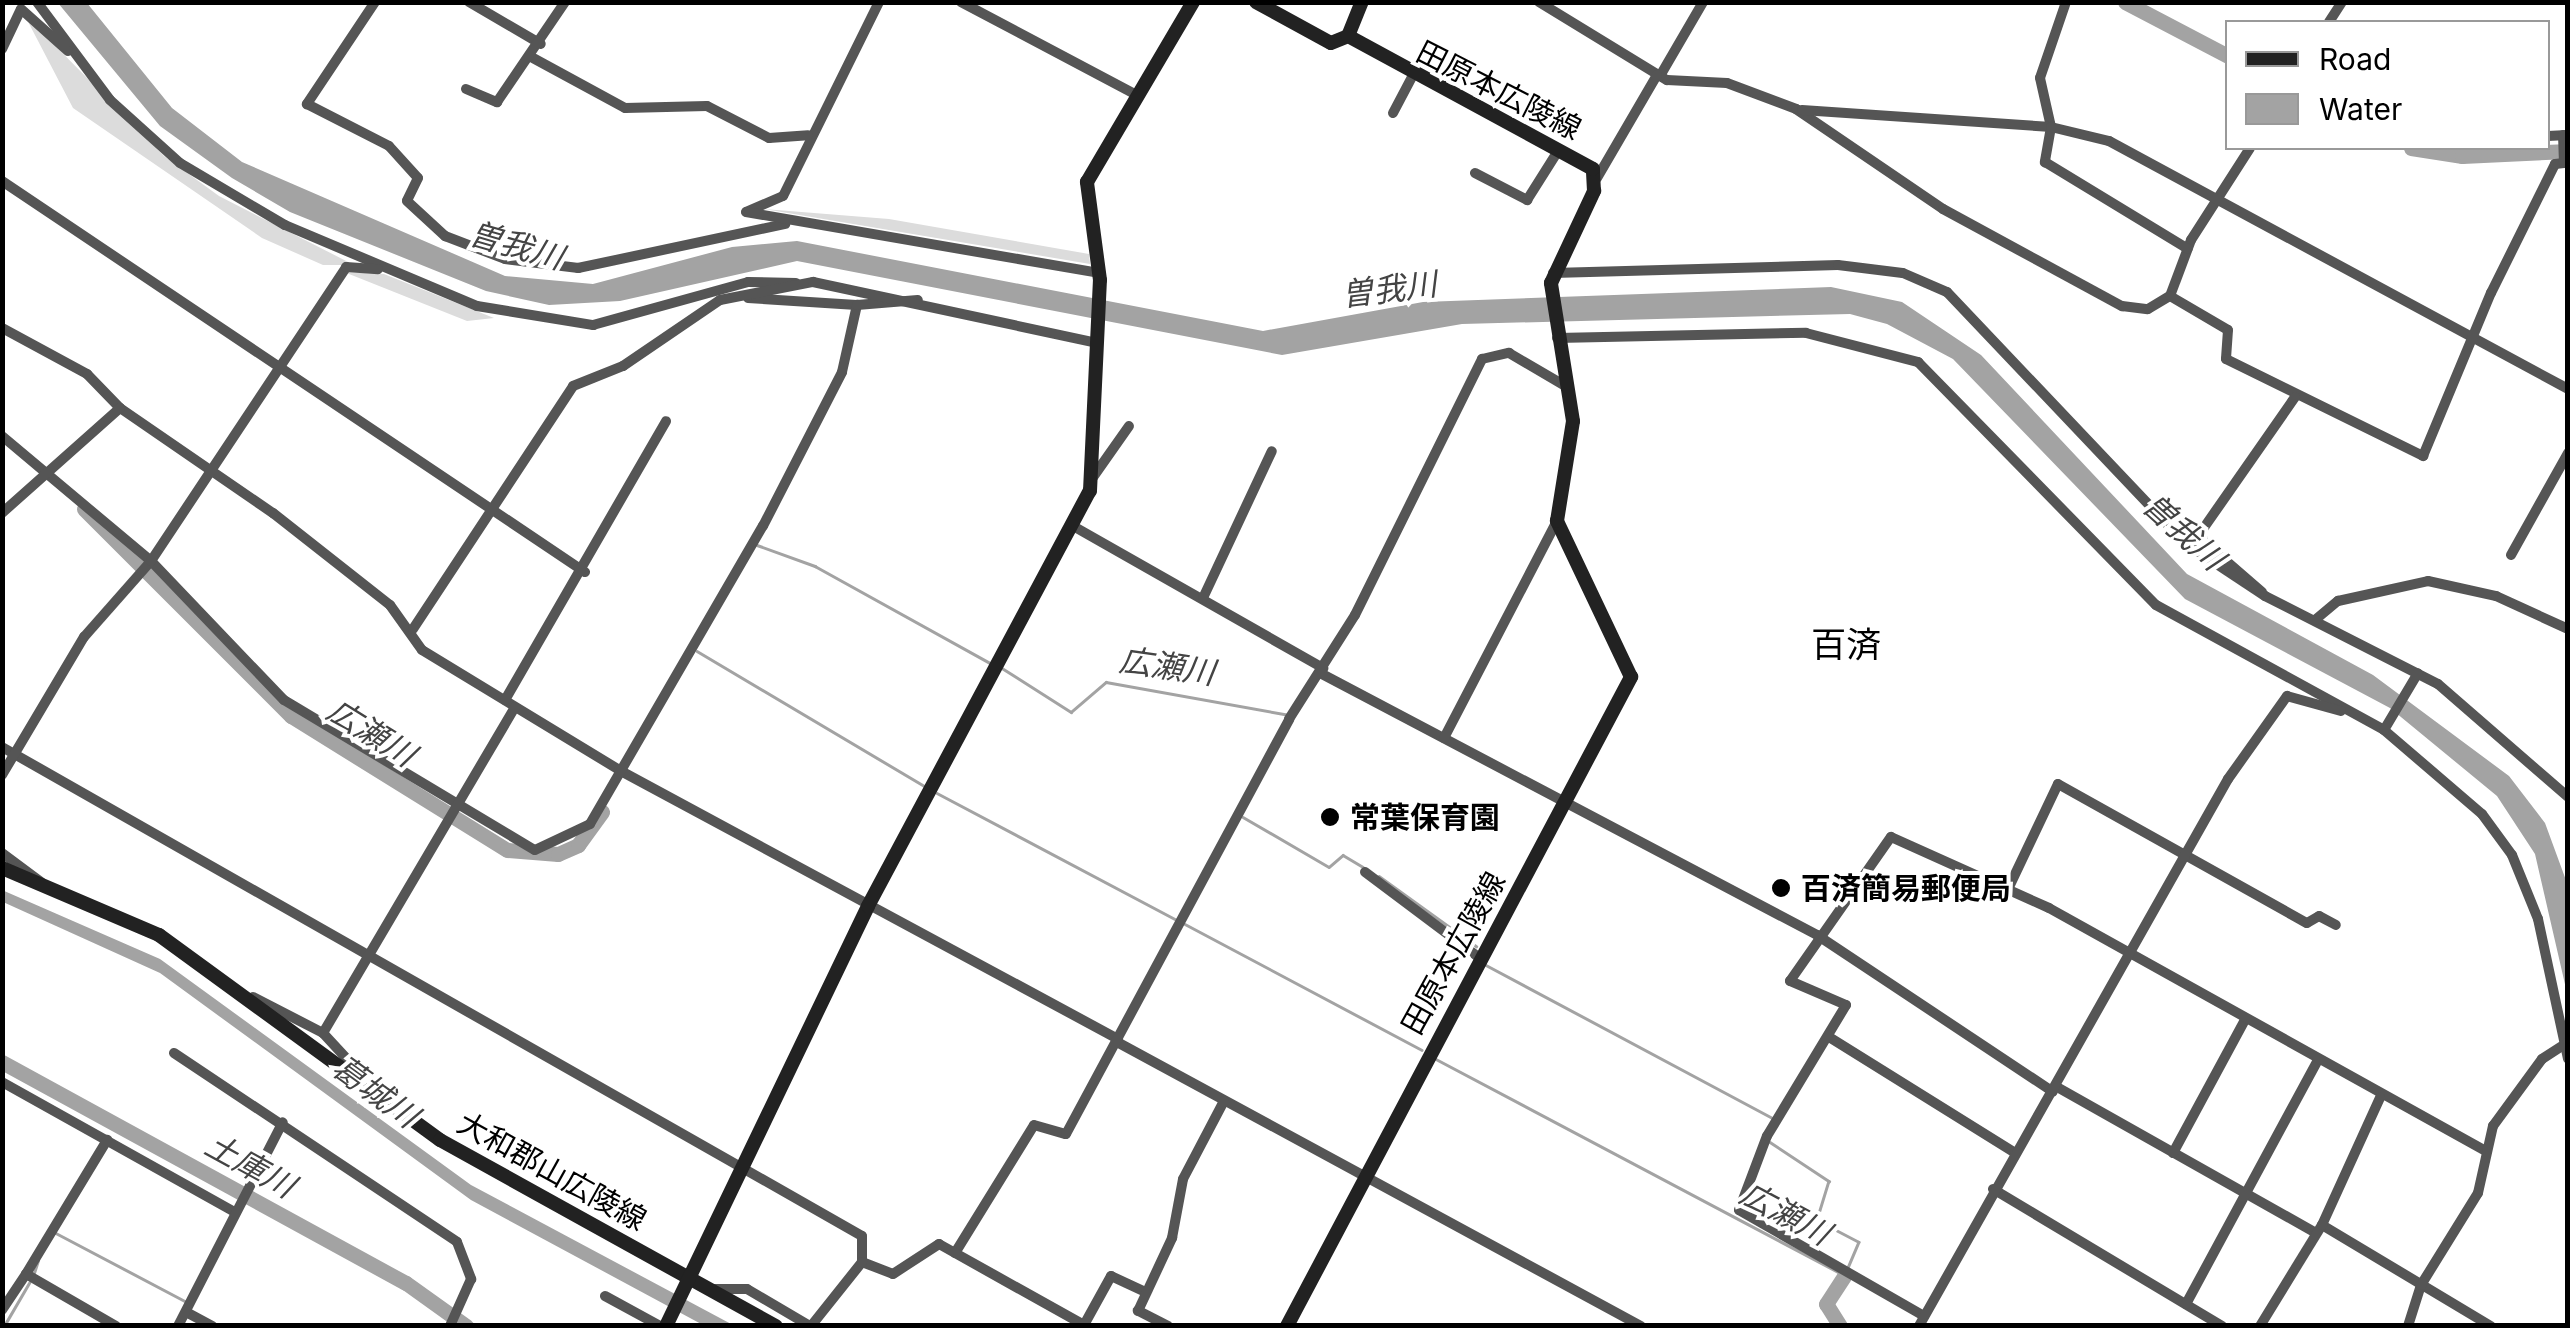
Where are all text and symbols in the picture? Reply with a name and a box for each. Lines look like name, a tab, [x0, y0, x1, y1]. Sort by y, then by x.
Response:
legend	[2225, 20, 2550, 150]
street label: 田原本広陵線	[1411, 33, 1587, 147]
text: Road	[2319, 41, 2391, 77]
text: Water	[2319, 91, 2402, 127]
water label: 曽我川	[465, 214, 567, 278]
water label: 曽我川	[1339, 265, 1439, 315]
water label: 曽我川	[2134, 486, 2232, 578]
district label: 百済	[1811, 623, 1881, 665]
water label: 広瀬川	[1117, 641, 1217, 693]
water label: 広瀬川	[320, 691, 422, 775]
place label: 常葉保育園	[1350, 799, 1500, 835]
marker: 常葉保育園	[1319, 806, 1341, 828]
street label: 田原本広陵線	[1394, 866, 1512, 1040]
place label: 百済簡易郵便局	[1801, 870, 2011, 906]
marker: 百済簡易郵便局	[1770, 877, 1792, 899]
water label: 葛城川	[325, 1048, 425, 1136]
street label: 大和郡山広陵線	[451, 1104, 653, 1238]
water label: 土庫川	[199, 1126, 301, 1206]
water label: 広瀬川	[1734, 1175, 1836, 1253]

